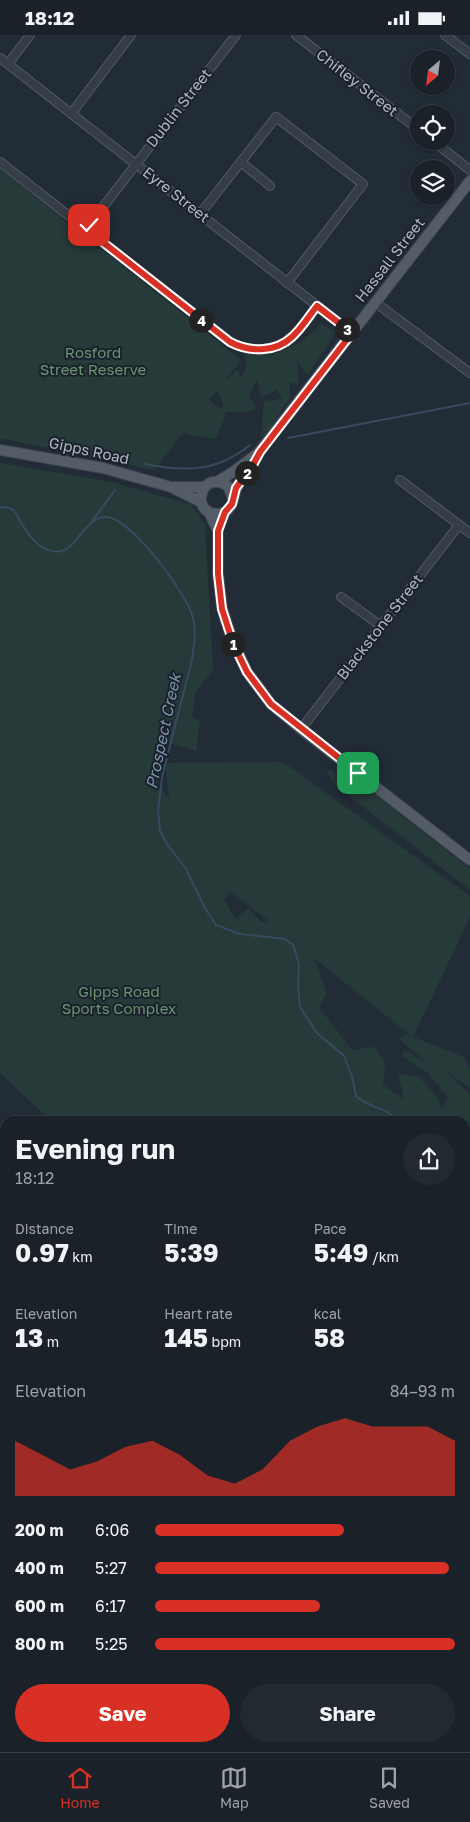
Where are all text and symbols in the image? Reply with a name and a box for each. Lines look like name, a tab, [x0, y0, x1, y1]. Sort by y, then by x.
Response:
text: 18:12	[25, 6, 74, 29]
street label: Chifley Street	[313, 45, 402, 120]
north arrow	[410, 50, 455, 95]
map controls	[410, 50, 455, 205]
street label: Dublin Street	[142, 64, 215, 150]
button: locate	[410, 105, 455, 150]
button: layers	[410, 160, 455, 205]
street label: Eyre Street	[140, 163, 214, 226]
pin	[68, 204, 110, 246]
icon: check	[75, 211, 103, 239]
street label: Hassall Street	[351, 214, 428, 305]
pin: 4	[188, 307, 214, 333]
text: 4	[197, 312, 206, 329]
pin: 3	[334, 317, 360, 341]
text: 3	[343, 321, 352, 338]
park label: Rosford Street Reserve	[40, 343, 147, 378]
street label: Gipps Road	[47, 433, 131, 467]
pin: 2	[234, 461, 260, 485]
text: 2	[243, 465, 252, 482]
street label: Blackstone Street	[332, 570, 426, 683]
pin: 1	[220, 631, 246, 657]
text: 1	[230, 636, 237, 653]
water label: Prospect Creek	[141, 670, 185, 791]
pin	[337, 752, 379, 794]
icon: arrive	[344, 759, 372, 787]
park label: Gipps Road Sports Complex	[62, 982, 176, 1017]
text: Evening run	[15, 1132, 175, 1165]
button: share	[403, 1133, 455, 1185]
text: 18:12	[15, 1168, 54, 1188]
text: Distance	[15, 1220, 74, 1237]
text: Time	[164, 1220, 197, 1237]
text: Pace	[314, 1220, 346, 1237]
text: 0.97	[15, 1237, 69, 1268]
text: 5:39	[164, 1237, 219, 1268]
text: 5:49	[314, 1237, 368, 1268]
text: km	[69, 1248, 93, 1265]
text: /km	[368, 1248, 399, 1265]
text: Elevation	[15, 1305, 77, 1322]
text: Heart rate	[164, 1305, 233, 1322]
text: kcal	[314, 1305, 341, 1322]
text: 13	[15, 1322, 43, 1353]
text: 145	[164, 1322, 208, 1353]
text: 58	[314, 1322, 345, 1353]
text: m	[43, 1333, 59, 1350]
text: bpm	[208, 1333, 241, 1350]
text: Elevation	[15, 1381, 86, 1401]
text: 84–93 m	[390, 1381, 455, 1401]
text: 200 m	[15, 1520, 64, 1540]
text: 6:06	[95, 1520, 129, 1540]
text: 400 m	[15, 1558, 64, 1578]
text: 5:27	[95, 1558, 127, 1578]
text: 600 m	[15, 1596, 64, 1616]
text: 6:17	[95, 1596, 126, 1616]
text: 800 m	[15, 1634, 64, 1654]
text: 5:25	[95, 1634, 128, 1654]
button: Save	[15, 1684, 230, 1742]
button: Share	[240, 1684, 455, 1742]
tab: Home	[60, 1764, 100, 1811]
tab: Map	[220, 1764, 249, 1811]
tab: Saved	[369, 1764, 410, 1811]

